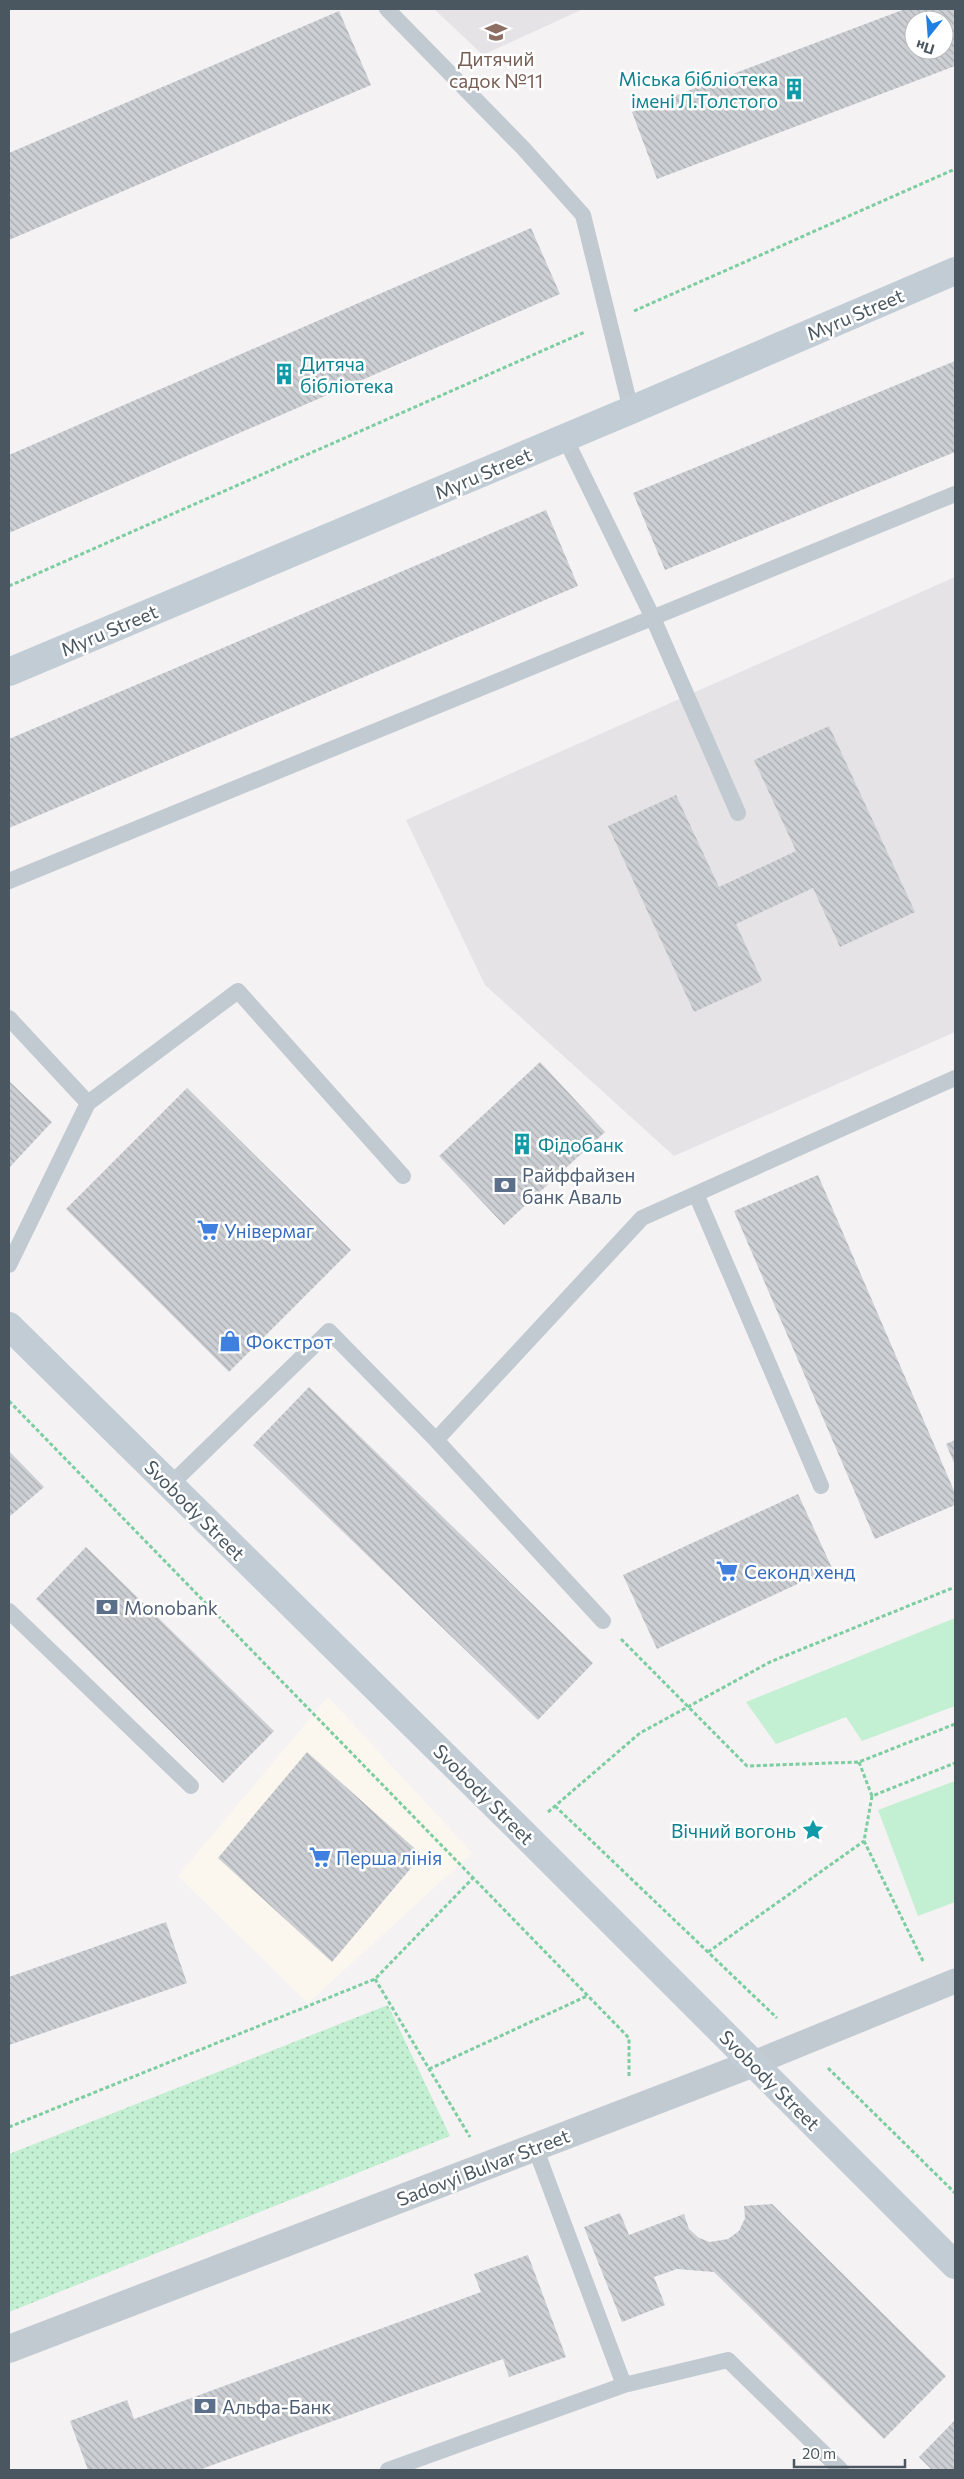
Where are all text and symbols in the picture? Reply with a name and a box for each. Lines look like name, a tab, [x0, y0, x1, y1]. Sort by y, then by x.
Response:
north arrow	[904, 10, 954, 60]
school or university icon: Дитячий садок №11	[483, 19, 509, 45]
text: Пн	[914, 37, 936, 59]
place label: Дитячий садок №11	[449, 47, 543, 92]
place label: Міська бібліотека імені Л.Толстого	[618, 67, 778, 112]
building icon: Міська бібліотека імені Л.Толстого	[781, 76, 807, 102]
street label: Myru Street	[803, 283, 907, 345]
place label: Дитяча бібліотека	[300, 352, 394, 397]
building icon: Дитяча бібліотека	[271, 361, 297, 387]
street label: Myru Street	[431, 442, 535, 504]
street label: Myru Street	[57, 599, 161, 661]
building icon: Фідобанк	[509, 1131, 535, 1157]
place label: Фідобанк	[538, 1133, 624, 1156]
place label: Райффайзен банк Аваль	[522, 1163, 635, 1208]
bank icon: Райффайзен банк Аваль	[492, 1172, 518, 1198]
supermarket icon: Універмаг	[195, 1217, 221, 1243]
place label: Універмаг	[224, 1219, 314, 1242]
shop icon: Фокстрот	[217, 1328, 243, 1354]
place label: Фокстрот	[246, 1330, 333, 1353]
street label: Svobody Street	[140, 1455, 250, 1565]
supermarket icon: Секонд хенд	[714, 1558, 740, 1584]
place label: Секонд хенд	[744, 1560, 855, 1583]
bank icon: Monobank	[94, 1594, 120, 1620]
place label: Monobank	[124, 1596, 218, 1619]
street label: Svobody Street	[429, 1739, 539, 1849]
place icon: Вічний вогонь	[800, 1817, 826, 1843]
place label: Вічний вогонь	[671, 1819, 796, 1842]
supermarket icon: Перша лінія	[307, 1844, 333, 1870]
place label: Перша лінія	[336, 1846, 442, 1869]
street label: Svobody Street	[715, 2025, 825, 2135]
street label: Sadovyi Bulvar Street	[393, 2123, 573, 2211]
bank icon: Альфа-Банк	[192, 2393, 218, 2419]
place label: Альфа-Банк	[222, 2395, 331, 2418]
scale bar	[794, 2436, 905, 2468]
text: 20 m	[802, 2444, 836, 2462]

